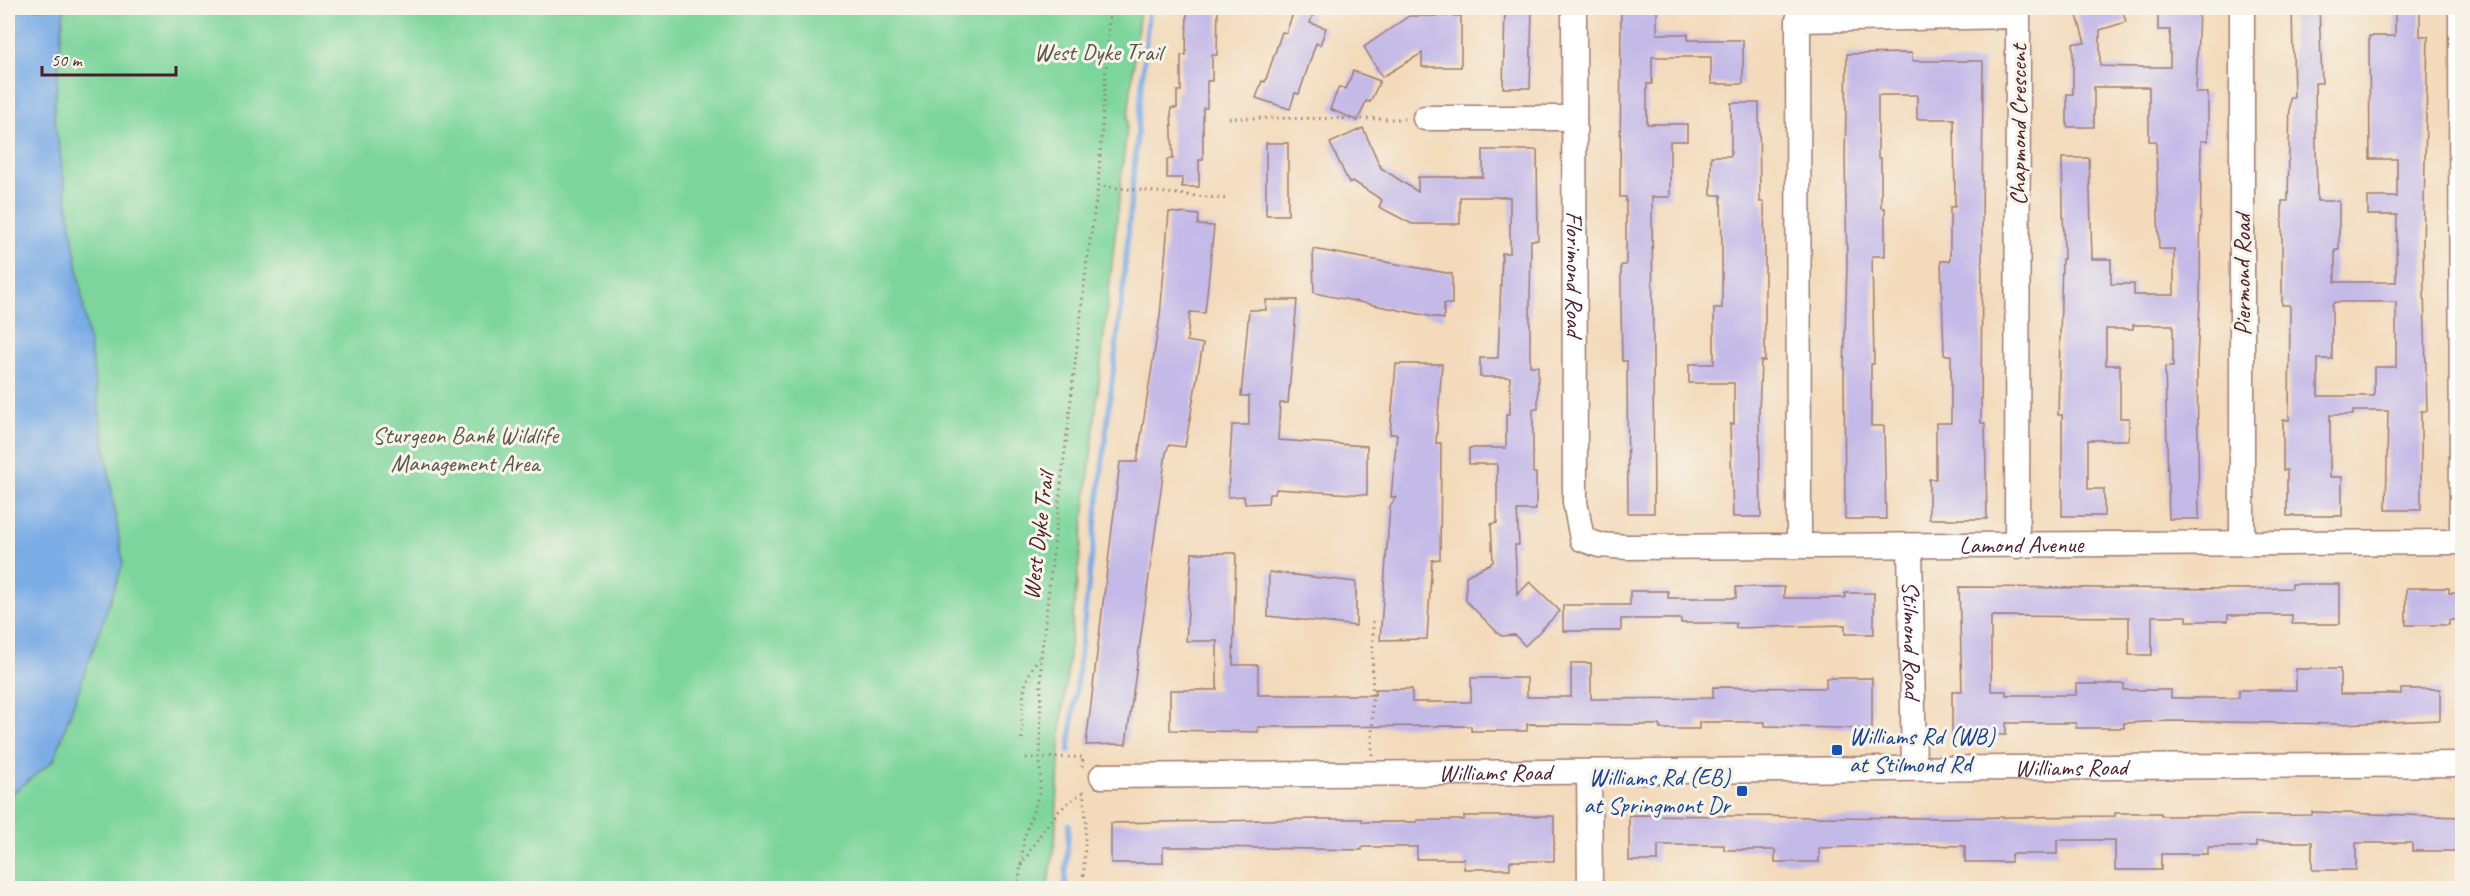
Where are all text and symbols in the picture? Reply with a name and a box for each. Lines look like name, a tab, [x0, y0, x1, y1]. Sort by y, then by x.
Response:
park label: West Dyke Trail	[1034, 37, 1166, 67]
scale bar	[42, 39, 176, 77]
street label: Chapmond Crescent	[2003, 43, 2033, 205]
text: 50 m	[51, 49, 84, 71]
street label: Florimond Road	[1559, 211, 1590, 340]
street label: Piermond Road	[2227, 211, 2257, 336]
park label: Sturgeon Bank Wildlife Management Area	[372, 420, 560, 478]
street label: West Dyke Trail	[1015, 467, 1061, 601]
street label: Lamond Avenue	[1959, 529, 2085, 560]
street label: Stilmond Road	[1896, 581, 1928, 703]
place label: Williams Rd (WB) at Stilmond Rd	[1849, 721, 1996, 779]
marker: Williams Rd (WB) at Stilmond Rd	[1830, 743, 1844, 757]
street label: Williams Road	[2015, 752, 2131, 783]
street label: Williams Road	[1439, 757, 1555, 788]
place label: Williams Rd (EB) at Springmont Dr	[1584, 762, 1732, 820]
marker: Williams Rd (EB) at Springmont Dr	[1735, 784, 1749, 798]

